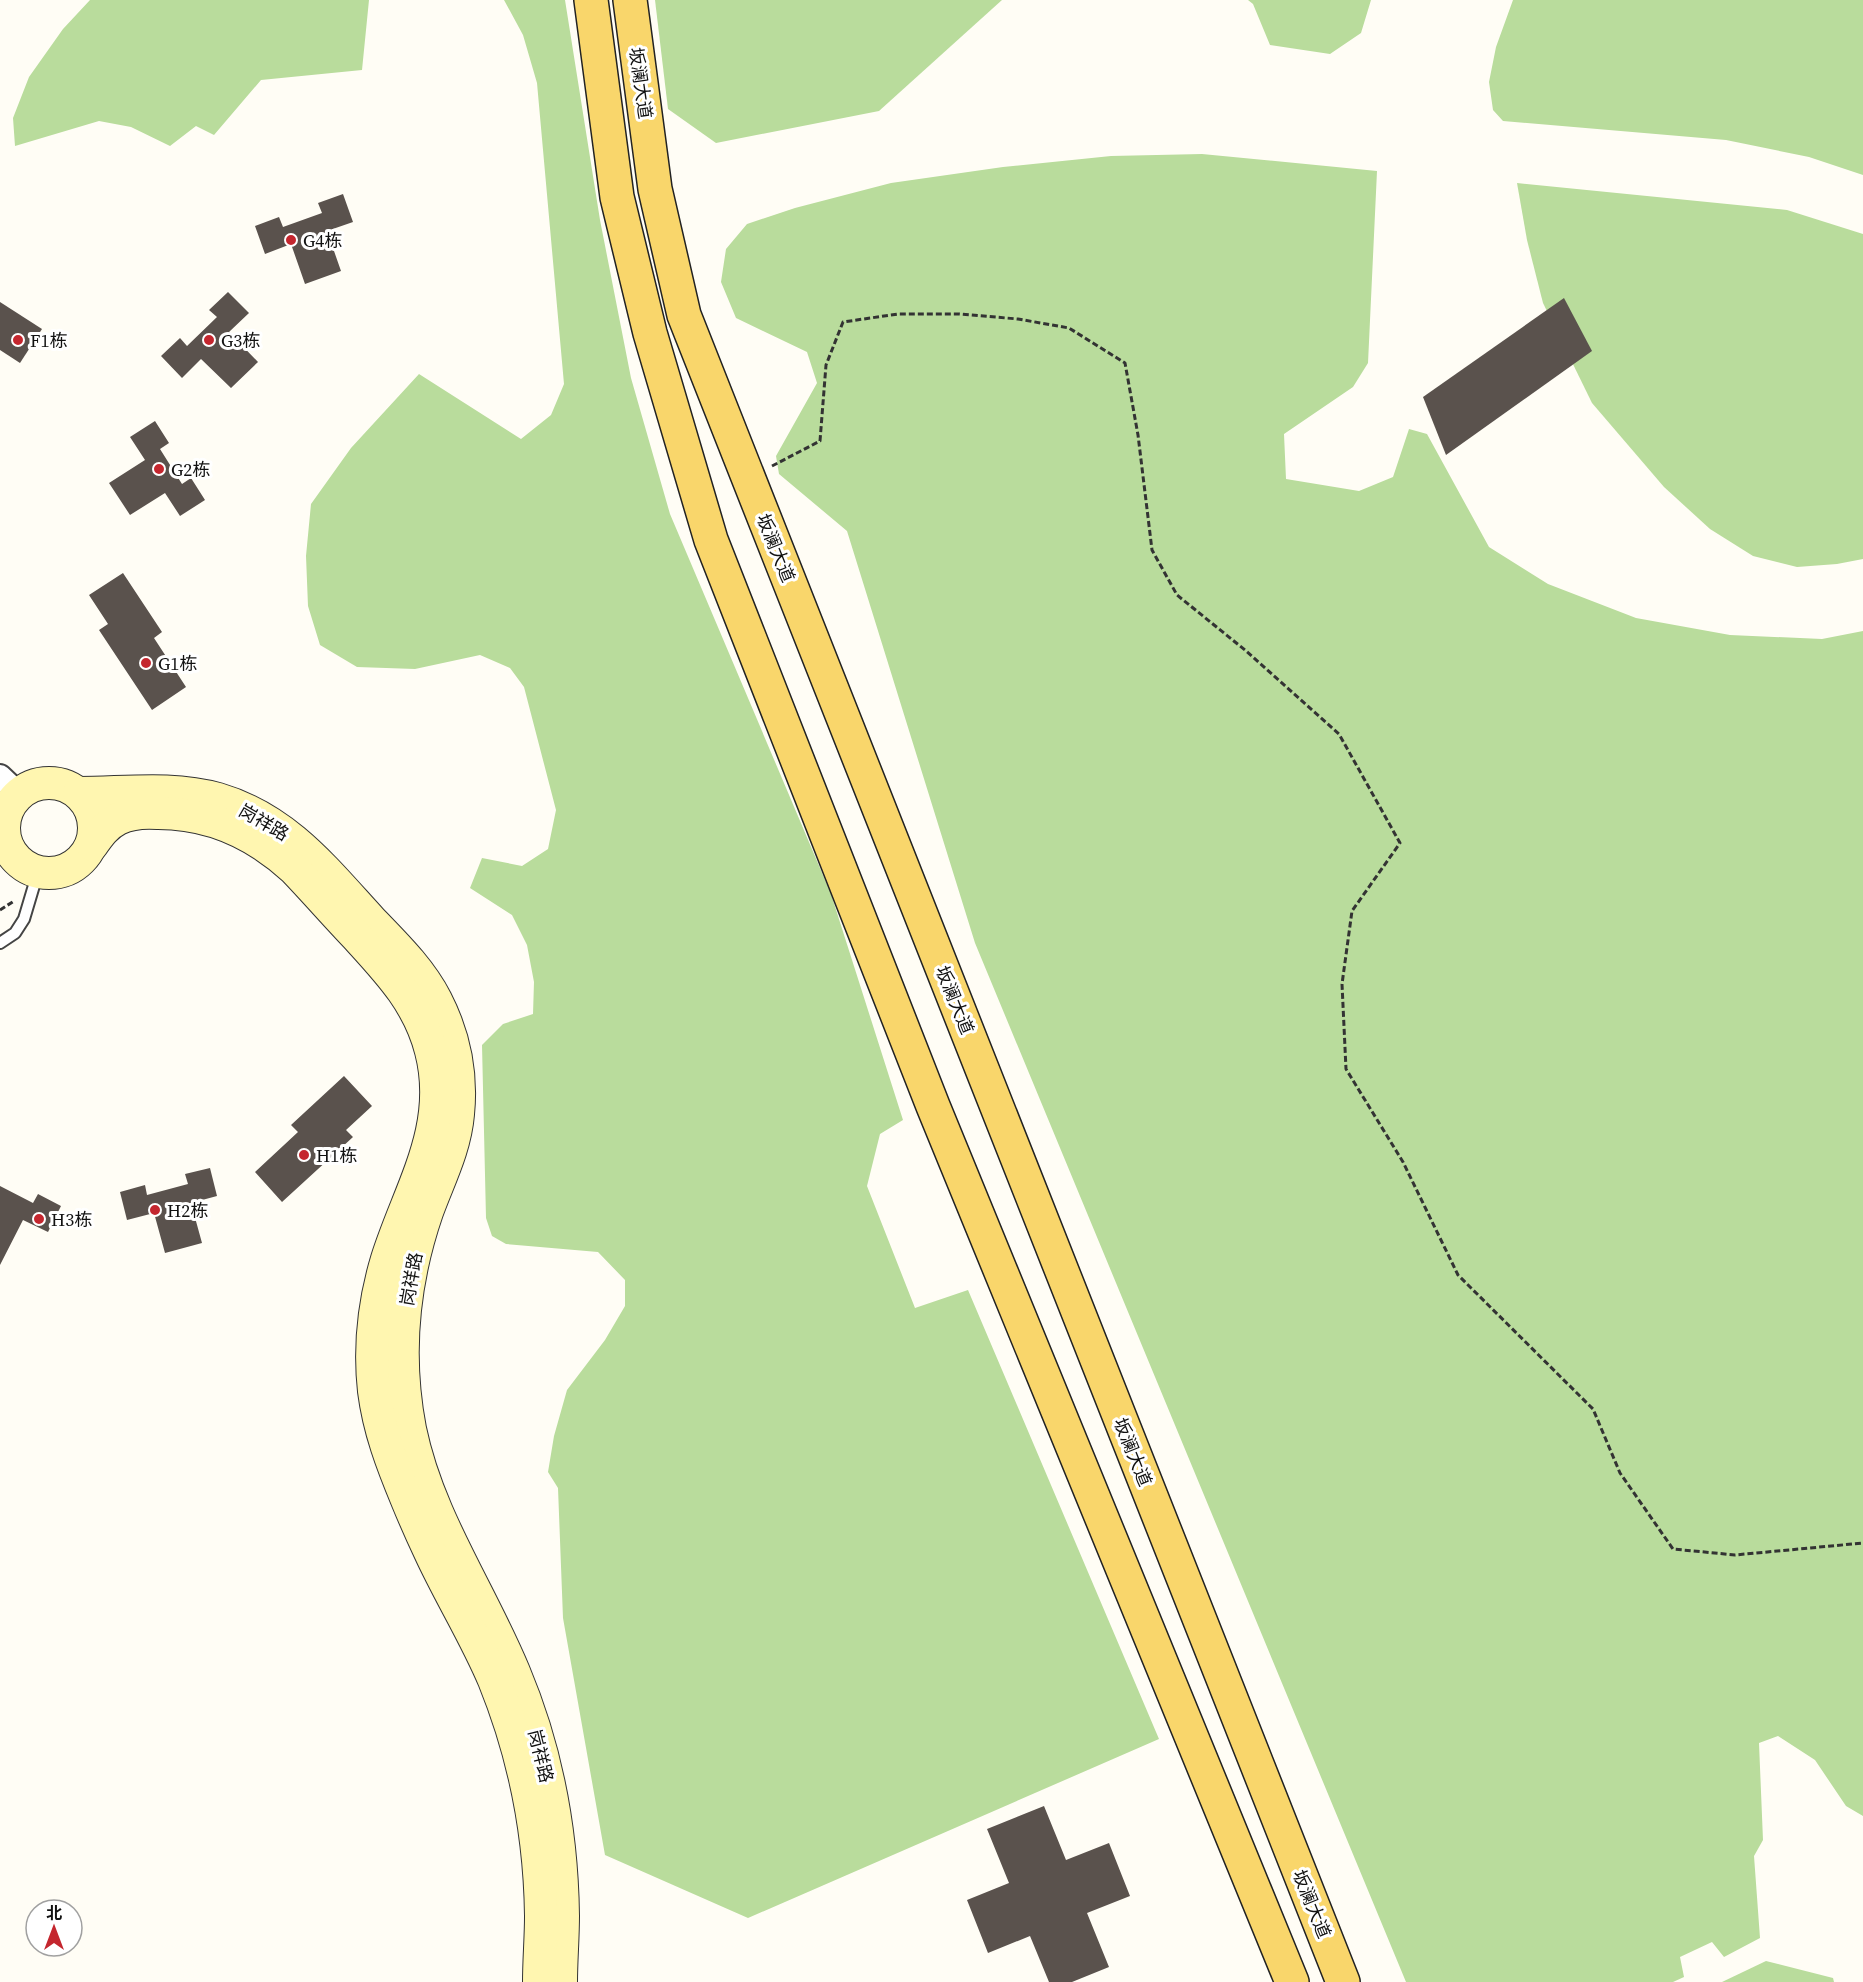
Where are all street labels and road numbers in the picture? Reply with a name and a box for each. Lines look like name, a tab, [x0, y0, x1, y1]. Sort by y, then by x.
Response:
street label: 坂澜大道	[624, 46, 658, 120]
street label: 坂澜大道	[751, 510, 801, 586]
street label: 岗祥路	[234, 798, 294, 846]
street label: 坂澜大道	[930, 962, 980, 1038]
street label: 岗祥路	[394, 1250, 428, 1308]
street label: 坂澜大道	[1108, 1414, 1158, 1490]
street label: 岗祥路	[522, 1727, 560, 1785]
street label: 坂澜大道	[1287, 1866, 1337, 1942]

